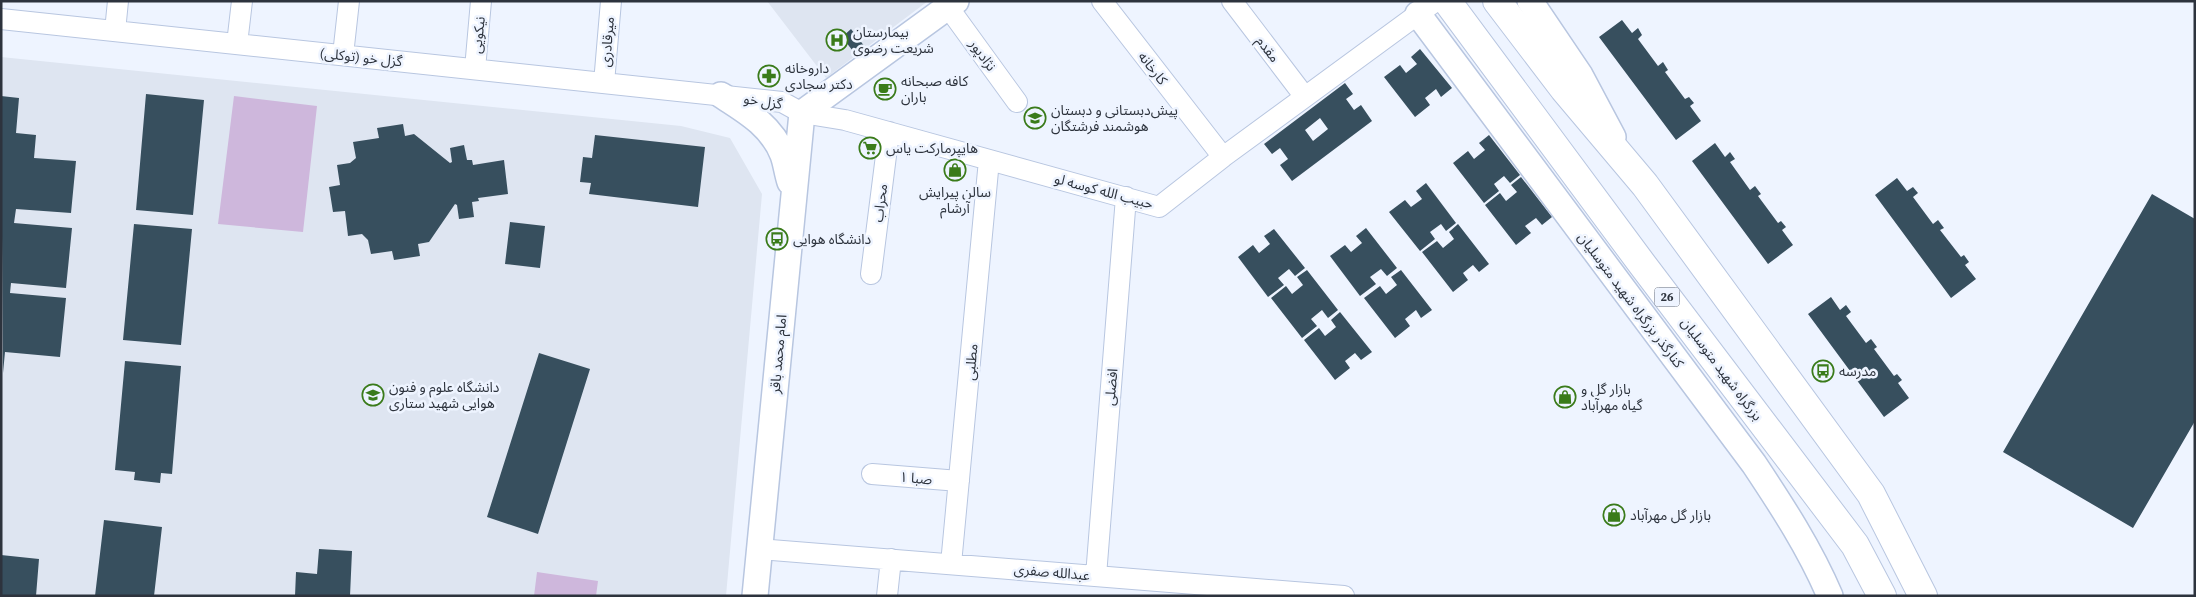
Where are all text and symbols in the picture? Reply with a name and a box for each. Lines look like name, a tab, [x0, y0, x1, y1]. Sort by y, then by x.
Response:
street label: نیکویی	[466, 15, 490, 55]
street label: میرقادری	[595, 16, 619, 68]
place label: بیمارستان شریعت رضوی	[853, 22, 934, 58]
hospital icon: بیمارستان شریعت رضوی	[825, 28, 849, 52]
street label: مقدم	[1251, 32, 1285, 67]
street label: نژادپور	[964, 34, 1001, 75]
street label: گزل خو (توکلی)	[319, 43, 404, 71]
street label: کارخانه	[1134, 47, 1173, 89]
place label: داروخانه دکتر سجادی	[785, 58, 853, 94]
pharmacy icon: داروخانه دکتر سجادی	[757, 64, 781, 88]
place label: کافه صبحانه باران	[901, 71, 968, 107]
cafe icon: کافه صبحانه باران	[873, 77, 897, 101]
street label: گزل خو	[742, 88, 784, 114]
place label: پیش‌دبستانی و دبستان هوشمند فرشتگان	[1051, 100, 1178, 136]
school or university icon: پیش‌دبستانی و دبستان هوشمند فرشتگان	[1023, 106, 1047, 130]
supermarket icon: هایپرمارکت یاس	[858, 136, 882, 160]
place label: هایپرمارکت یاس	[886, 138, 978, 158]
shop icon: سالن پیرایش آرشام	[943, 158, 967, 182]
street label: حبیب الله کوسه لو	[1052, 168, 1156, 214]
place label: سالن پیرایش آرشام	[919, 182, 991, 219]
street label: محراب	[868, 183, 892, 223]
bus stop icon: دانشگاه هوایی	[765, 227, 789, 251]
street label: کنارگذر بزرگراه شهید متوسلیان	[1573, 228, 1689, 372]
place label: دانشگاه هوایی	[793, 229, 872, 249]
road number: 26	[1654, 288, 1680, 306]
street label: بزرگراه شهید متوسلیان	[1677, 313, 1768, 425]
street label: امام محمد باقر	[764, 314, 792, 396]
street label: مطلبی	[959, 343, 983, 381]
bus stop icon: مدرسه	[1811, 359, 1835, 383]
place label: مدرسه	[1839, 361, 1876, 381]
street label: افضلی	[1099, 368, 1123, 406]
place label: دانشگاه علوم و فنون هوایی شهید ستاری	[389, 377, 500, 413]
place label: بازار گل و گیاه مهرآباد	[1581, 379, 1643, 415]
school or university icon: دانشگاه علوم و فنون هوایی شهید ستاری	[361, 383, 385, 407]
shop icon: بازار گل و گیاه مهرآباد	[1553, 385, 1577, 409]
street label: صبا ۱	[899, 467, 934, 489]
shop icon: بازار گل مهرآباد	[1602, 503, 1626, 527]
place label: بازار گل مهرآباد	[1630, 505, 1711, 525]
street label: عبدالله صفری	[1013, 559, 1091, 585]

